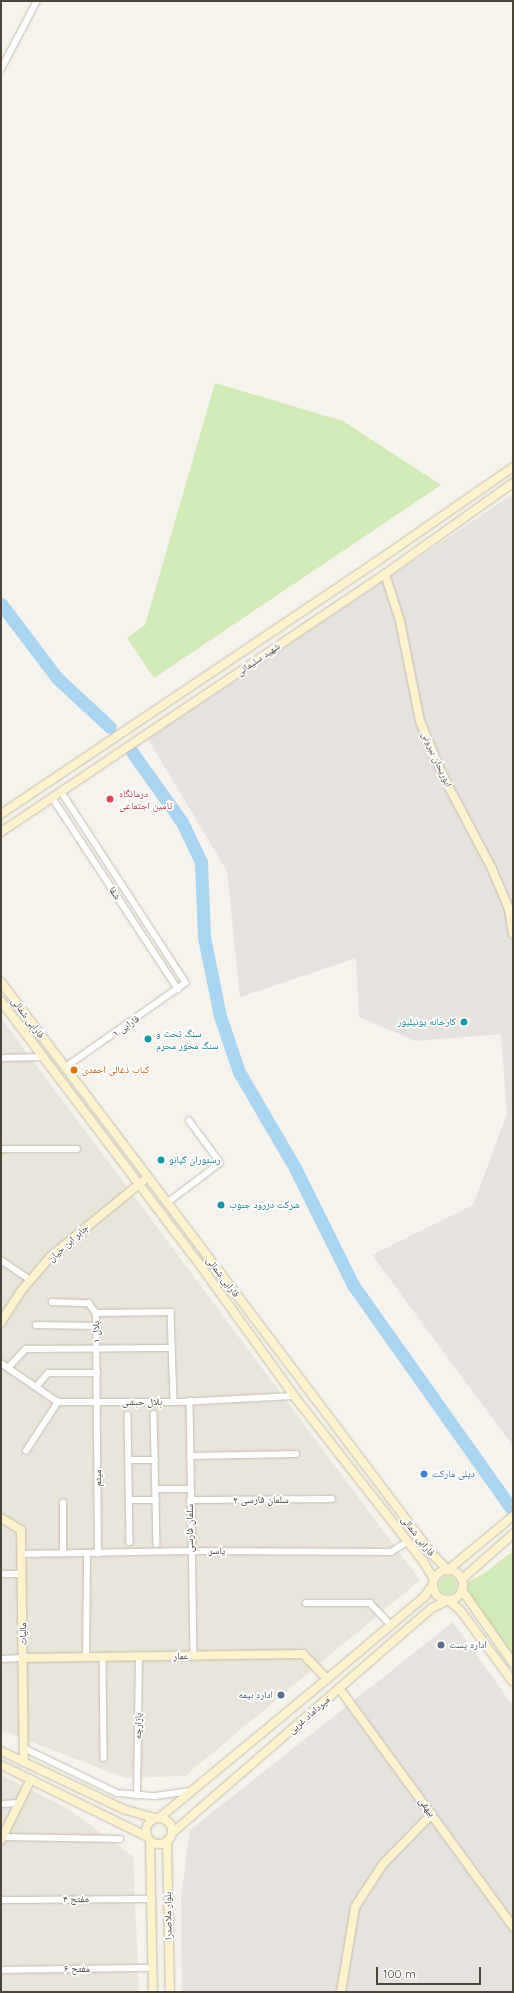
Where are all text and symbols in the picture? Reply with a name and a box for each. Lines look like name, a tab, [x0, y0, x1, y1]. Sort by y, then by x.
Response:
street label: شهید سلیمانی	[234, 640, 282, 678]
street label: ابوریحان بیرونی	[419, 729, 455, 789]
place label: درمانگاه تامین اجتماعی	[119, 787, 173, 810]
marker: درمانگاه تامین اجتماعی	[104, 793, 116, 805]
street label: شفا	[106, 884, 124, 902]
street label: فارابی شمالی	[9, 995, 47, 1041]
street label: فارابی ۱	[110, 1013, 142, 1039]
place label: کارخانه یونیلیور	[398, 1016, 456, 1028]
marker: کارخانه یونیلیور	[459, 1017, 469, 1027]
place label: سنگ تخت و سنگ محور محرم	[156, 1027, 219, 1050]
marker: سنگ تخت و سنگ محور محرم	[143, 1034, 153, 1044]
place label: کباب ذغالی احمدی	[82, 1064, 149, 1076]
marker: کباب ذغالی احمدی	[69, 1065, 79, 1075]
place label: رستوران گیانو	[169, 1154, 220, 1166]
marker: رستوران گیانو	[156, 1155, 166, 1165]
place label: شرکت دزرود جنوب	[229, 1199, 300, 1211]
marker: شرکت دزرود جنوب	[216, 1200, 226, 1210]
street label: جابر ابن حیان	[45, 1222, 91, 1264]
street label: فارابی شمالی	[204, 1254, 242, 1300]
street label: بلال ۱	[90, 1321, 102, 1343]
street label: بلال حبشی	[122, 1396, 162, 1408]
place label: دیلی مارکت	[432, 1468, 475, 1480]
street label: میثم	[92, 1469, 104, 1487]
marker: دیلی مارکت	[419, 1469, 429, 1479]
street label: سلمان فارسی ۲	[233, 1494, 289, 1506]
street label: سلمان فارسی	[184, 1504, 196, 1552]
street label: فارابی شمالی	[399, 1514, 437, 1558]
street label: یاسر	[209, 1545, 225, 1557]
street label: مالیات	[17, 1622, 29, 1646]
place label: اداره پست	[449, 1639, 487, 1651]
marker: اداره پست	[436, 1640, 446, 1650]
street label: عمار	[173, 1650, 189, 1662]
place label: اداره بیمه	[238, 1689, 273, 1701]
marker: اداره بیمه	[276, 1690, 286, 1700]
street label: میرداماد غربی	[286, 1694, 332, 1736]
street label: بازارچه	[132, 1713, 144, 1739]
street label: بیهقی	[416, 1795, 438, 1819]
street label: بلوار ملاصدرا	[162, 1892, 174, 1940]
street label: مفتح ۴	[63, 1893, 89, 1905]
scale bar	[378, 1959, 483, 1985]
street label: مفتح ۶	[64, 1963, 90, 1975]
text: 100 m	[383, 1966, 416, 1981]

